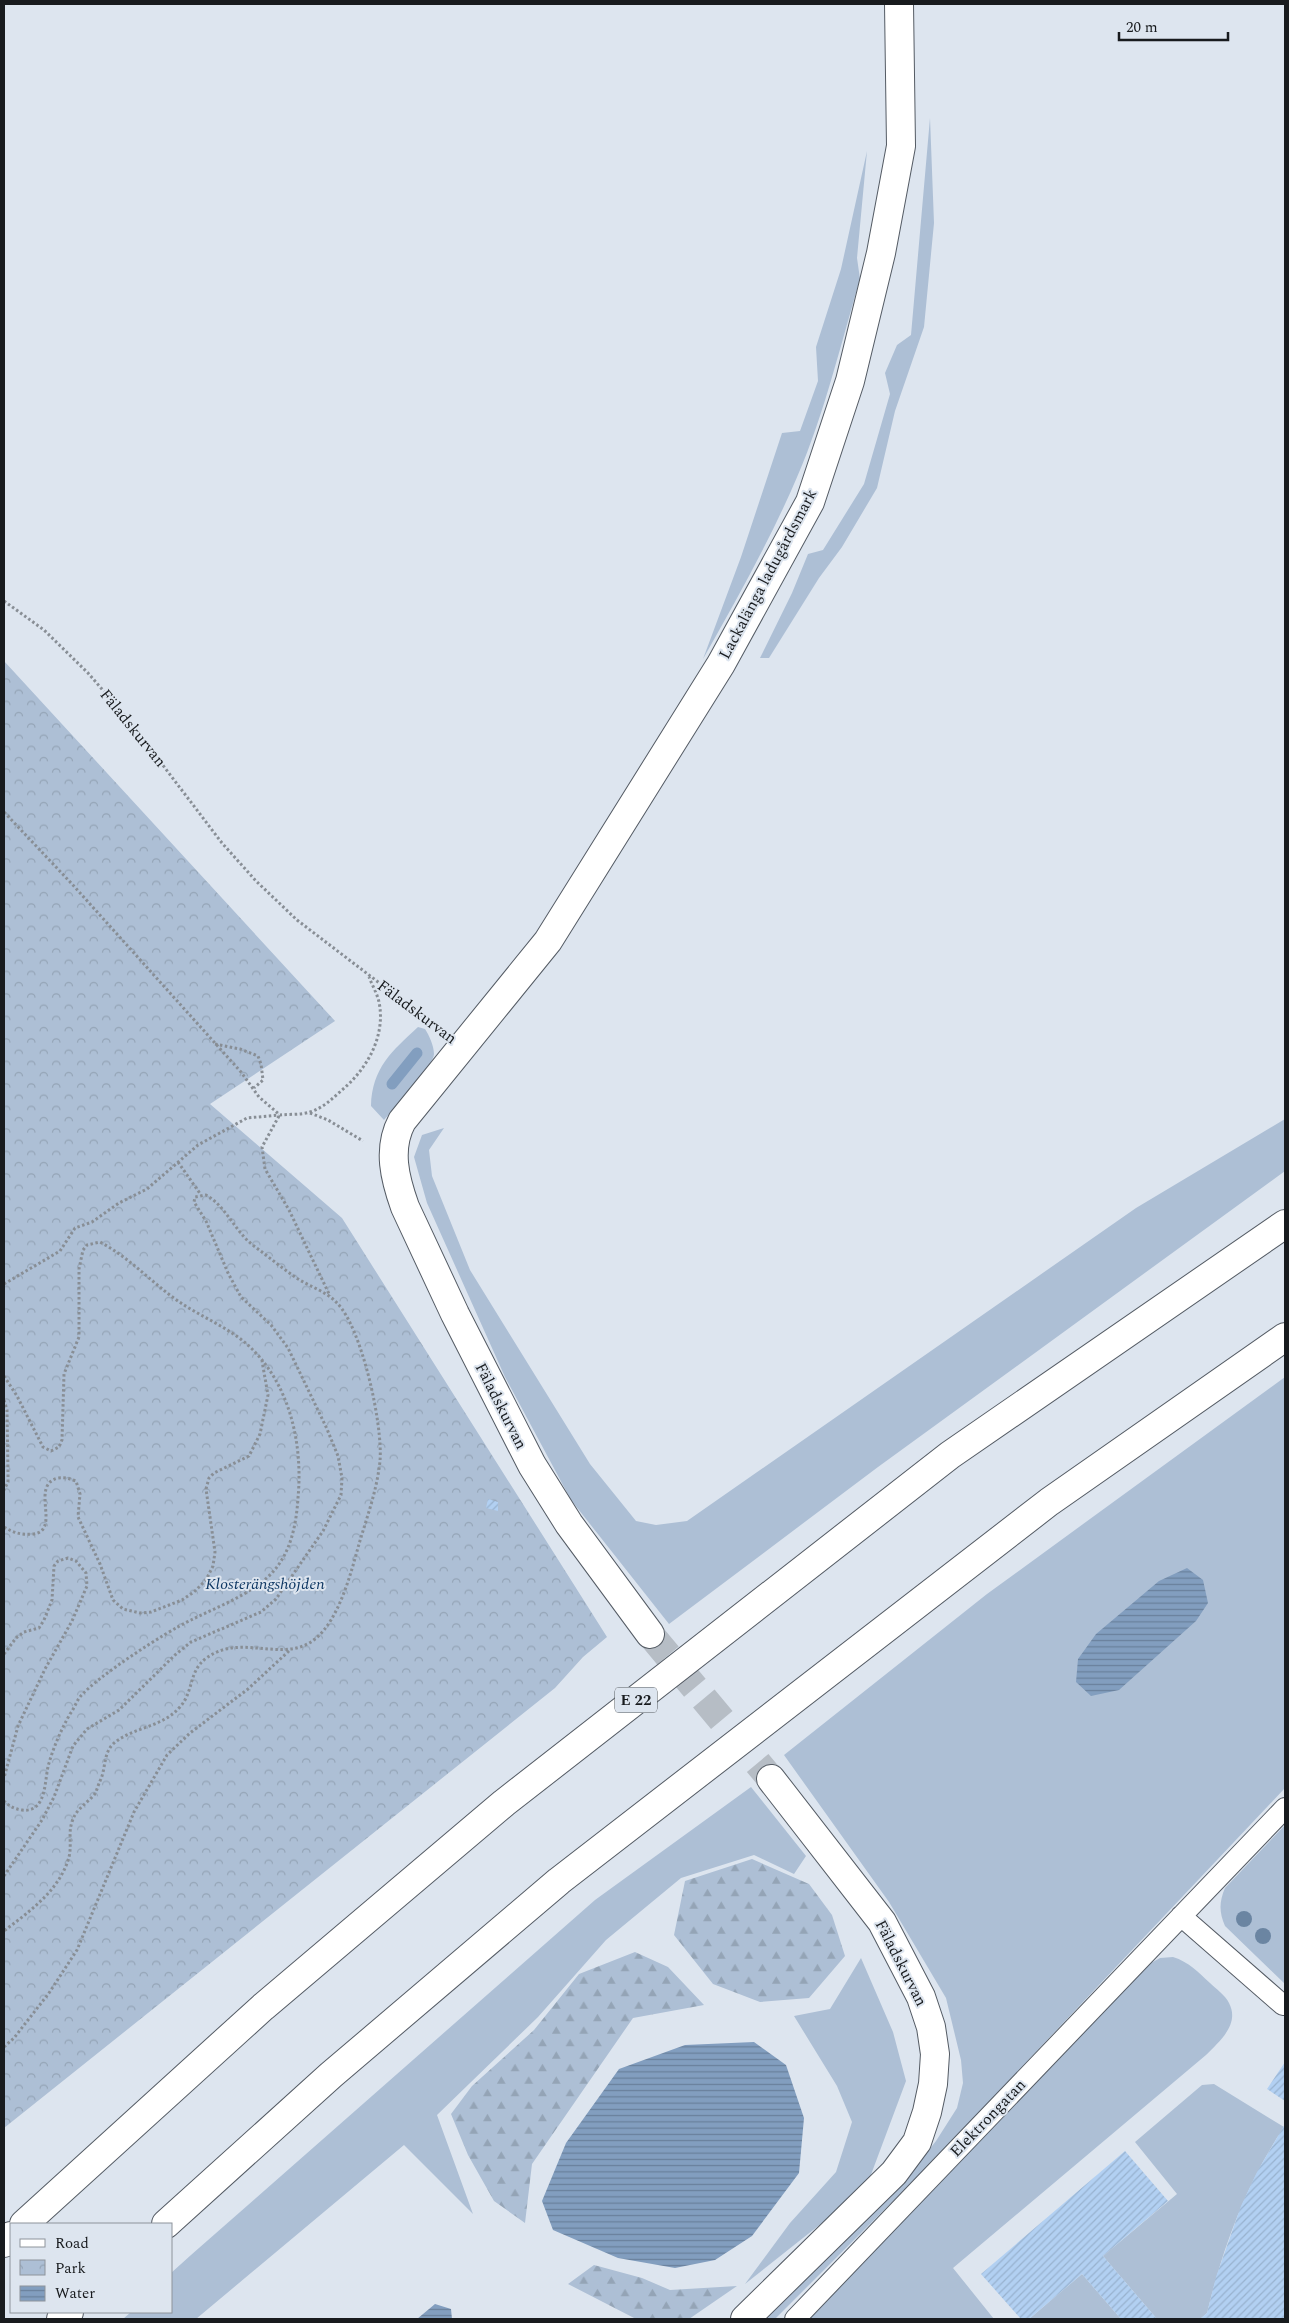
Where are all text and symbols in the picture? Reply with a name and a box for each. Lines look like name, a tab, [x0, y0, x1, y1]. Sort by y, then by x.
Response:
scale bar	[1119, 10, 1228, 42]
text: 20 m	[1126, 16, 1158, 39]
street label: Lackalänga ladugårdsmark	[713, 484, 823, 664]
street label: Fäladskurvan	[94, 684, 172, 772]
street label: Fäladskurvan	[372, 974, 462, 1050]
street label: Fäladskurvan	[469, 1358, 533, 1454]
park label: Klosterängshöjden	[205, 1572, 325, 1596]
road number: E 22	[615, 1688, 657, 1712]
street label: Fäladskurvan	[869, 1915, 933, 2011]
street label: Elektrongatan	[944, 2073, 1032, 2163]
legend	[10, 2223, 172, 2313]
text: Road	[55, 2232, 89, 2255]
text: Park	[55, 2257, 86, 2280]
text: Water	[55, 2282, 95, 2305]

